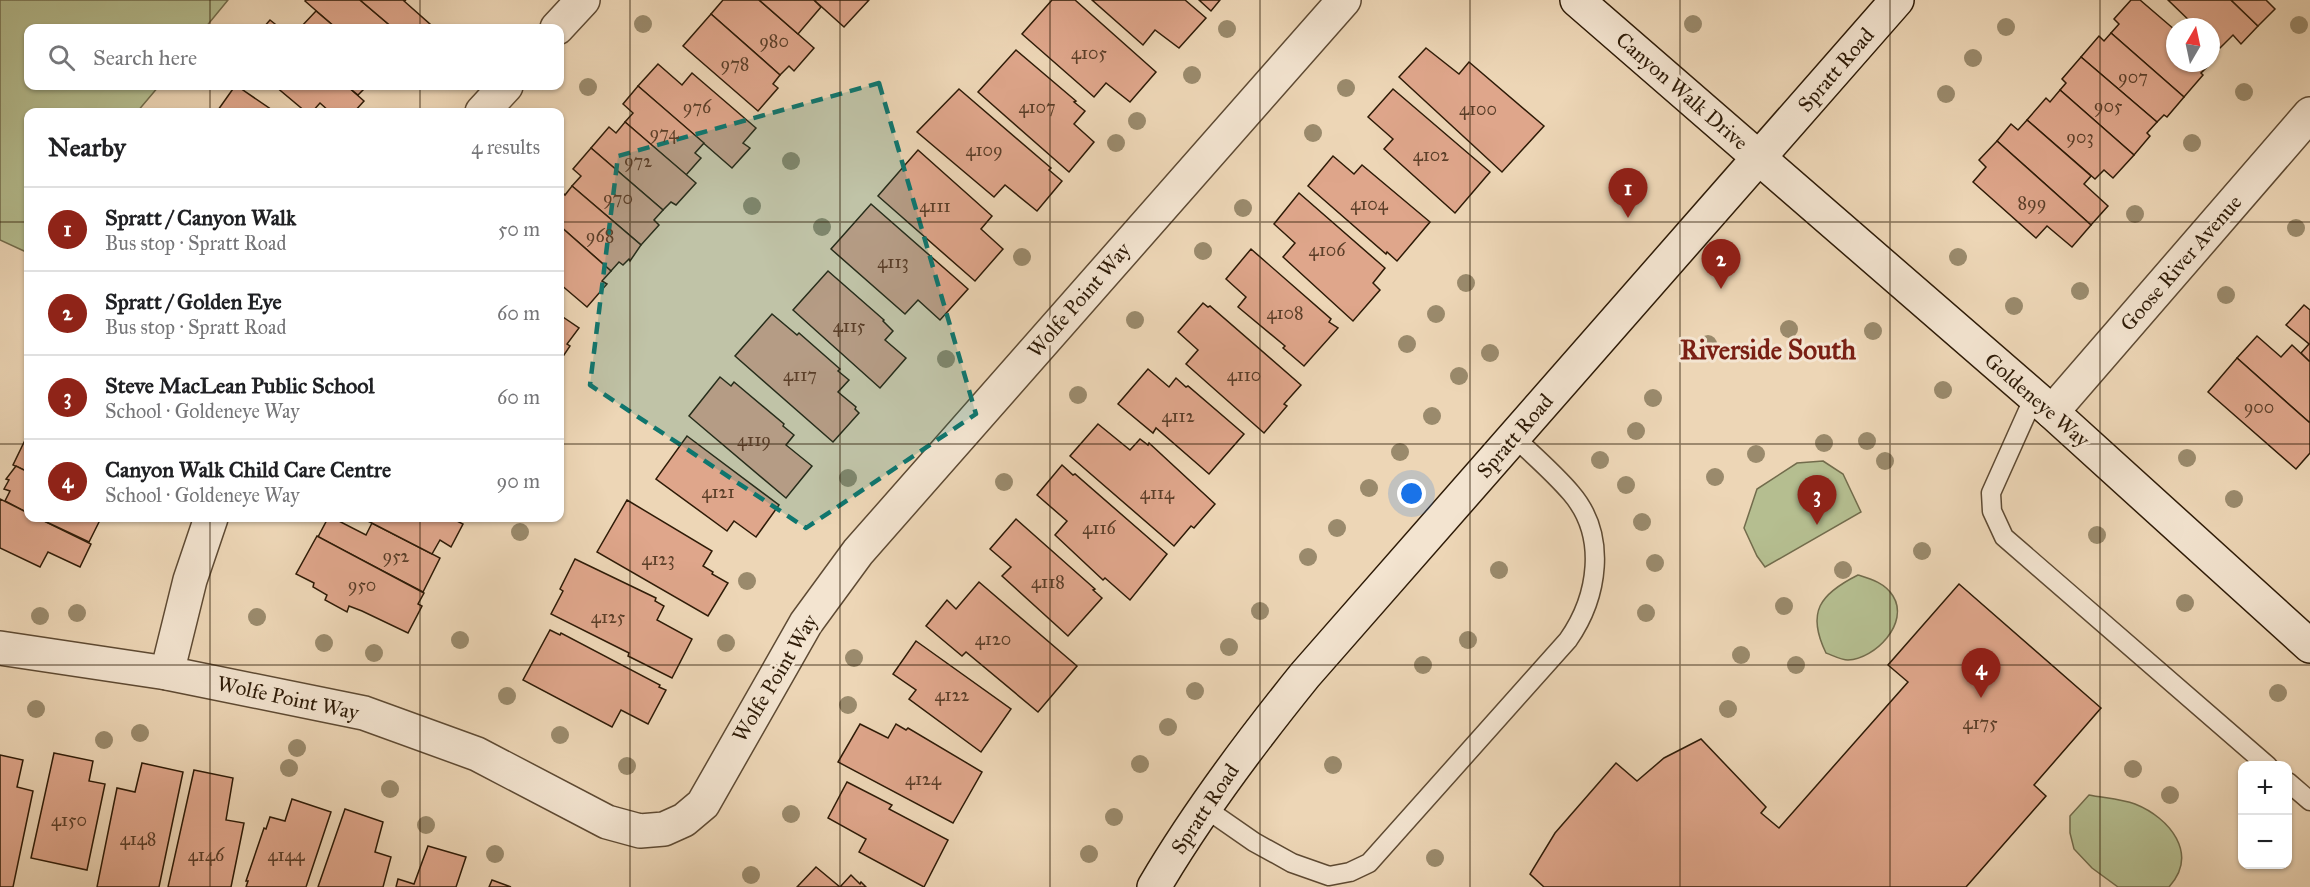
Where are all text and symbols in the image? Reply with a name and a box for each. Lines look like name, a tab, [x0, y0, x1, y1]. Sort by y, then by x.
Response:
north arrow	[2166, 18, 2220, 72]
street label: Spratt Road	[1792, 22, 1880, 118]
search box	[24, 24, 564, 90]
street label: Canyon Walk Drive	[1611, 26, 1754, 156]
house number: 980	[759, 30, 789, 52]
icon: search	[45, 41, 78, 74]
house number: 4105	[1071, 42, 1108, 64]
text: Search here	[93, 44, 197, 71]
house number: 978	[721, 53, 749, 75]
house number: 907	[2118, 66, 2148, 88]
house number: 905	[2094, 95, 2123, 117]
house number: 976	[683, 96, 712, 118]
house number: 4107	[1018, 96, 1056, 118]
house number: 4100	[1459, 98, 1497, 120]
house number: 974	[650, 122, 679, 144]
house number: 903	[2066, 126, 2094, 148]
text: Nearby	[48, 131, 126, 163]
text: 4 results	[471, 135, 540, 159]
house number: 4109	[965, 139, 1003, 161]
house number: 4102	[1413, 144, 1449, 166]
house number: 972	[624, 150, 652, 172]
pin: 1	[1608, 168, 1648, 218]
house number: 970	[603, 187, 633, 209]
street label: Goose River Avenue	[2115, 189, 2247, 336]
house number: 899	[2018, 192, 2046, 214]
house number: 4104	[1350, 193, 1389, 215]
house number: 4111	[919, 195, 951, 217]
text: Spratt / Canyon Walk	[105, 204, 296, 231]
text: 1	[64, 217, 71, 241]
text: 50 m	[498, 217, 540, 241]
house number: 968	[586, 225, 614, 247]
text: Bus stop · Spratt Road	[105, 231, 287, 255]
street label: Wolfe Point Way	[1022, 236, 1137, 363]
house number: 4106	[1309, 239, 1346, 261]
pin: 2	[1702, 240, 1740, 289]
house number: 4113	[877, 251, 909, 273]
text: Spratt / Golden Eye	[105, 288, 282, 315]
text: 2	[63, 301, 72, 325]
text: 60 m	[497, 301, 540, 325]
house number: 4108	[1266, 302, 1304, 324]
text: Bus stop · Spratt Road	[105, 315, 287, 339]
house number: 4115	[833, 315, 866, 337]
district label: Riverside South	[1680, 333, 1857, 366]
street label: Goldeneye Way	[1979, 347, 2096, 454]
house number: 4117	[783, 364, 817, 386]
house number: 4110	[1227, 364, 1261, 386]
text: Steve MacLean Public School	[105, 372, 374, 399]
text: 3	[64, 385, 72, 409]
text: 60 m	[497, 385, 540, 409]
street label: Spratt Road	[1471, 388, 1559, 484]
house number: 900	[2244, 396, 2274, 418]
text: School · Goldeneye Way	[105, 399, 300, 423]
house number: 4112	[1161, 405, 1195, 427]
house number: 4119	[737, 429, 771, 451]
text: Canyon Walk Child Care Centre	[105, 456, 391, 483]
text: 4	[62, 469, 73, 493]
text: 90 m	[497, 469, 540, 493]
pin: 3	[1798, 476, 1836, 525]
your location	[1397, 479, 1426, 508]
house number: 4121	[701, 481, 735, 503]
house number: 4114	[1140, 482, 1175, 504]
text: School · Goldeneye Way	[105, 483, 300, 507]
house number: 4116	[1082, 517, 1116, 539]
house number: 952	[383, 545, 410, 567]
house number: 4123	[641, 548, 675, 570]
house number: 4118	[1031, 571, 1065, 593]
house number: 950	[348, 574, 376, 596]
house number: 4125	[591, 606, 626, 628]
street label: Wolfe Point Way	[727, 609, 824, 746]
house number: 4120	[975, 628, 1011, 650]
pin: 4	[1962, 648, 2000, 698]
street label: Wolfe Point Way	[215, 670, 362, 726]
house number: 4122	[935, 684, 970, 706]
house number: 4175	[1962, 712, 1998, 734]
street label: Spratt Road	[1165, 759, 1245, 859]
map controls	[2238, 761, 2292, 869]
button: +	[2238, 761, 2292, 815]
house number: 4124	[905, 768, 942, 790]
house number: 4150	[51, 809, 87, 831]
button: −	[2238, 815, 2292, 869]
house number: 4148	[120, 828, 156, 850]
house number: 4146	[188, 844, 225, 866]
house number: 4144	[267, 844, 306, 866]

